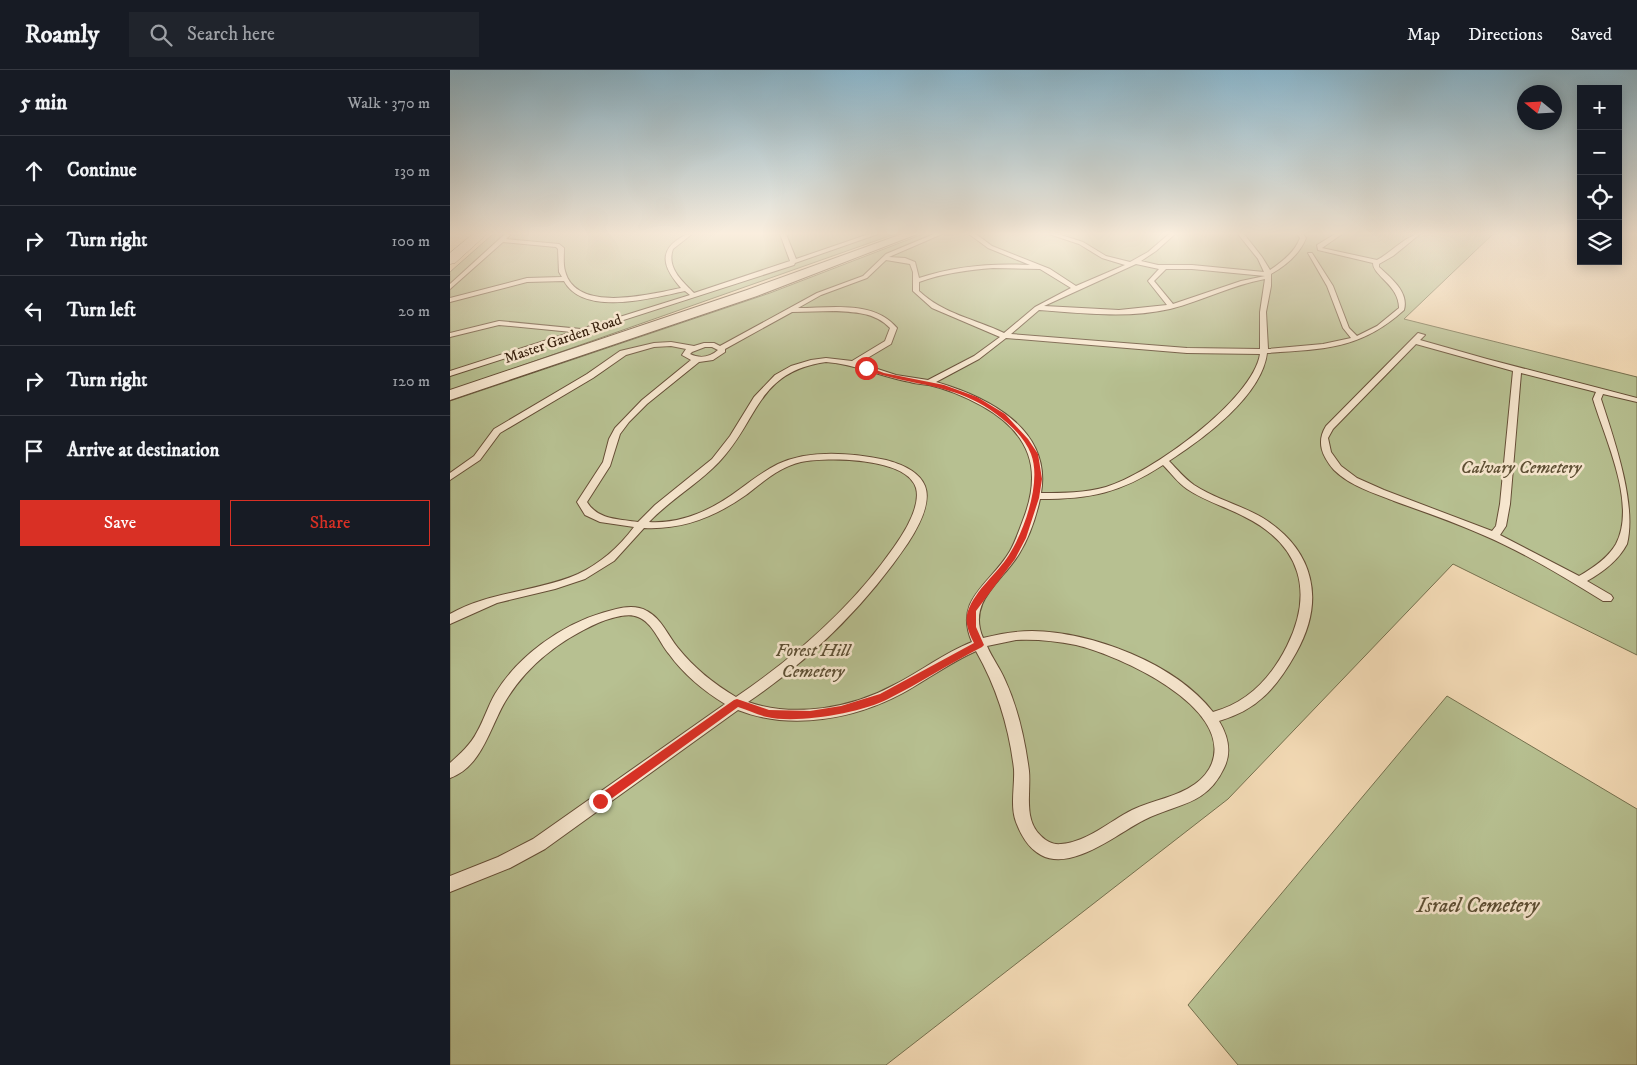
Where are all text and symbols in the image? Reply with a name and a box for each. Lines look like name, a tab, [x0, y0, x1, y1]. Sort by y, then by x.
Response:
search box	[129, 12, 479, 57]
text: Roamly	[25, 20, 99, 50]
icon: search	[147, 21, 175, 49]
text: Search here	[187, 23, 275, 46]
text: Map	[1407, 24, 1440, 46]
text: Directions	[1468, 24, 1543, 46]
text: Saved	[1571, 24, 1612, 46]
north arrow	[1517, 85, 1562, 130]
map controls	[1577, 85, 1622, 265]
button: +	[1577, 85, 1622, 130]
text: 5 min	[20, 90, 67, 116]
text: Walk · 370 m	[348, 93, 430, 113]
button: −	[1577, 130, 1622, 175]
icon: ahead	[20, 157, 48, 185]
text: Continue	[67, 159, 137, 182]
text: 130 m	[394, 161, 430, 181]
button: locate	[1577, 175, 1622, 220]
button: layers	[1577, 220, 1622, 265]
icon: right	[20, 227, 48, 255]
text: Turn right	[67, 229, 147, 252]
text: 100 m	[392, 231, 430, 251]
icon: left	[20, 297, 48, 325]
text: Turn left	[67, 299, 136, 322]
text: 20 m	[398, 301, 430, 321]
street label: Master Garden Road	[502, 310, 625, 368]
route start	[855, 357, 878, 380]
icon: right	[20, 367, 48, 395]
text: Turn right	[67, 369, 147, 392]
text: 120 m	[392, 371, 430, 391]
icon: arrive	[20, 437, 48, 465]
text: Arrive at destination	[67, 439, 219, 462]
park label: Calvary Cemetery	[1461, 457, 1582, 479]
button: Save	[20, 500, 220, 546]
button: Share	[230, 500, 430, 546]
park label: Forest Hill Cemetery	[776, 640, 853, 683]
route end	[589, 790, 612, 813]
park label: Israel Cemetery	[1415, 893, 1541, 919]

